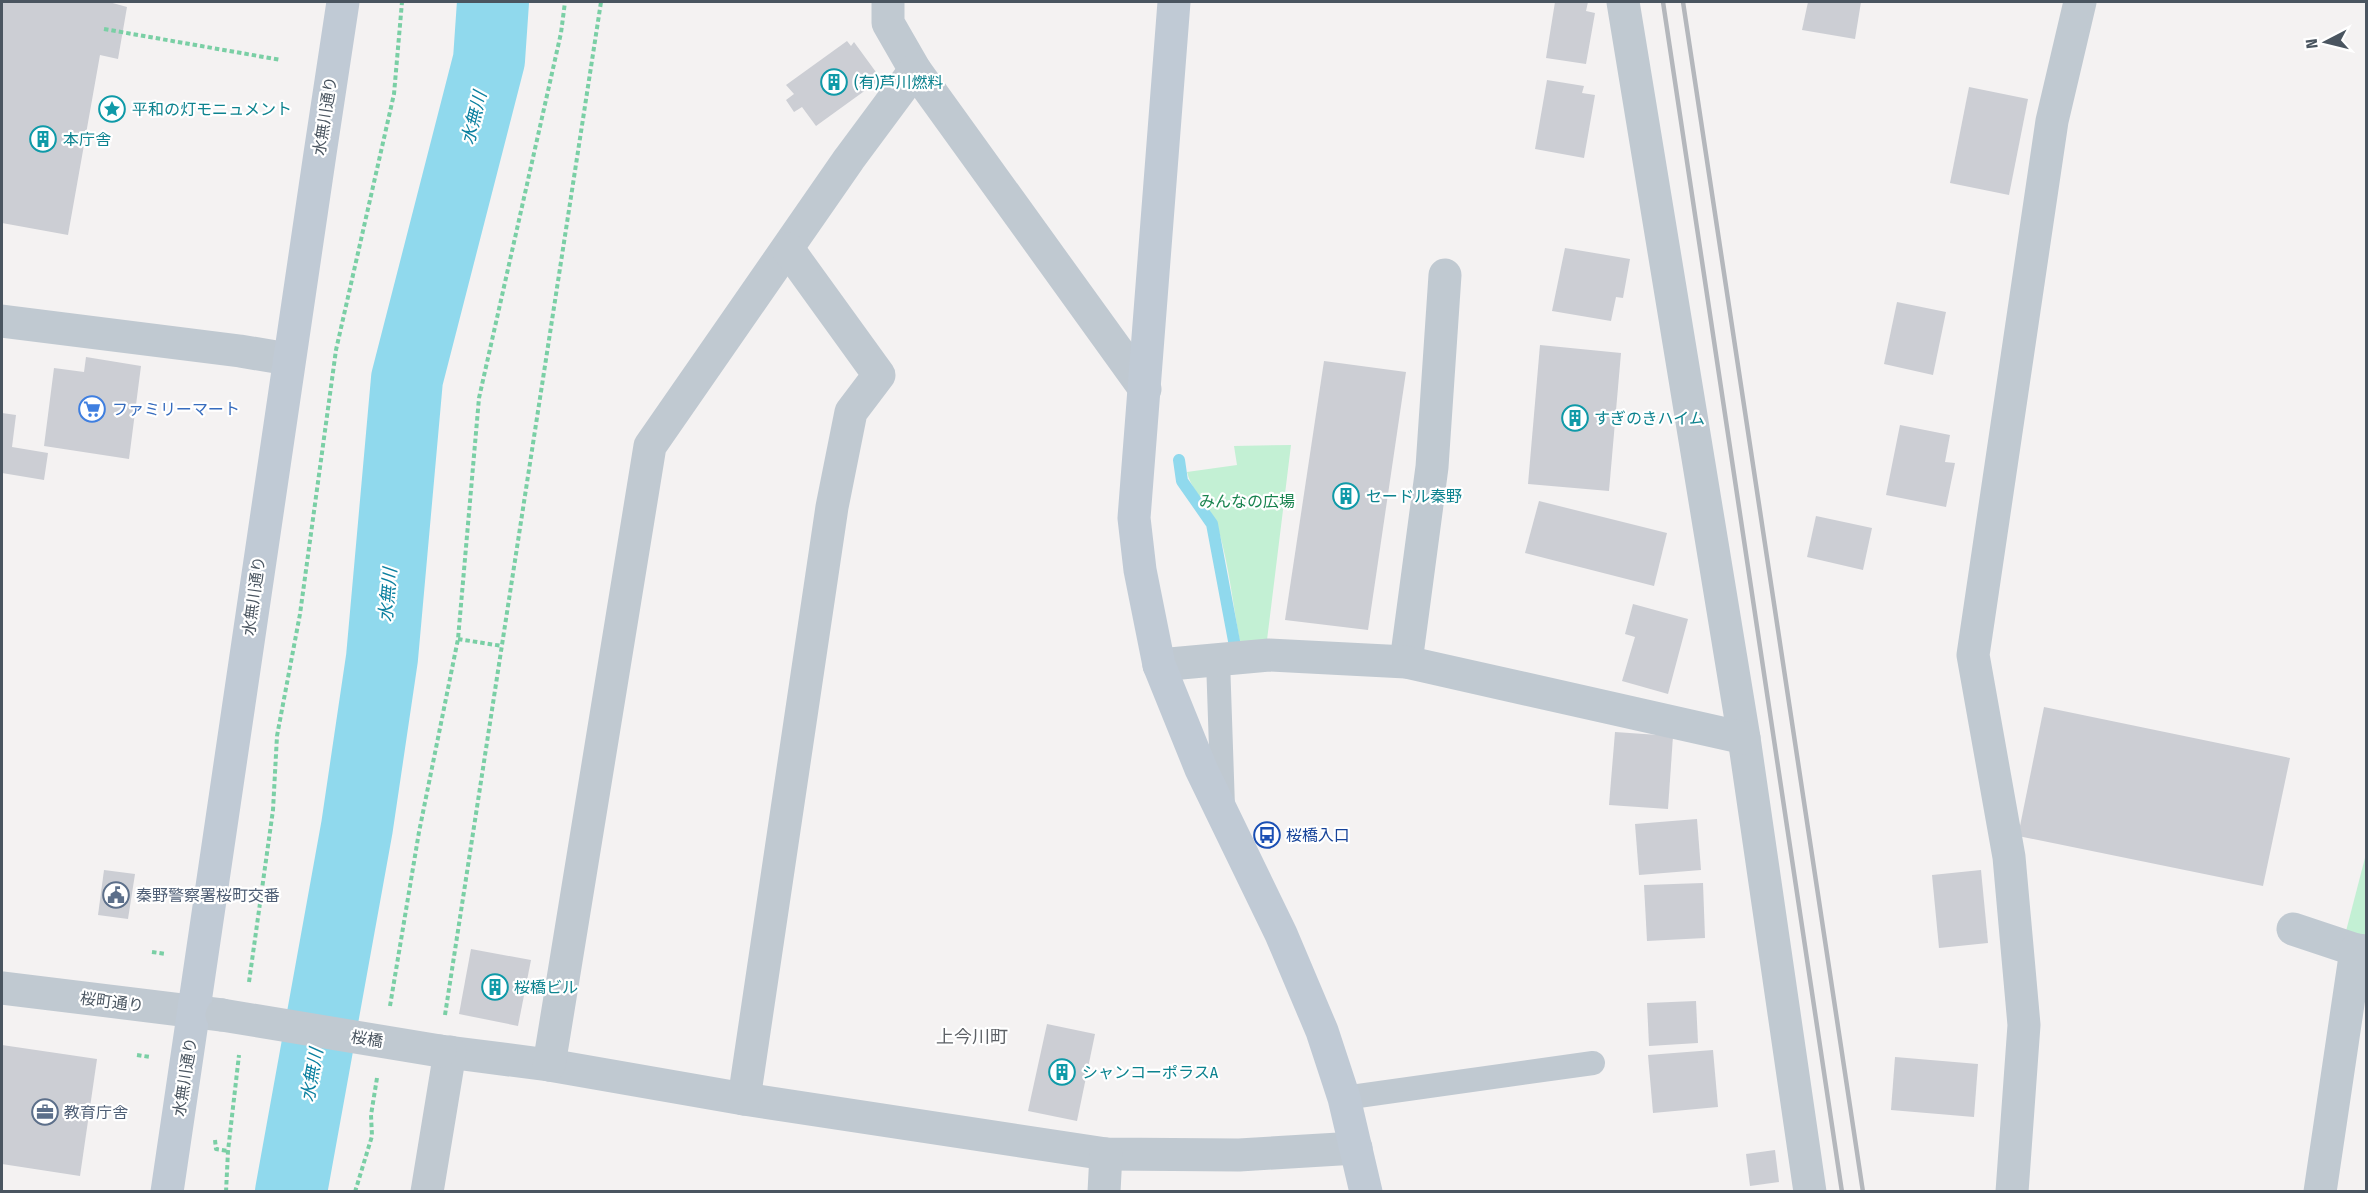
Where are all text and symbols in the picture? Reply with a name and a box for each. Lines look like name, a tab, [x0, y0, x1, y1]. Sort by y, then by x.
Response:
north arrow	[2296, 12, 2356, 72]
text: N	[2302, 38, 2322, 50]
building icon: (有)芦川燃料	[819, 67, 849, 97]
place label: (有)芦川燃料	[854, 73, 943, 92]
street label: 水無川通り	[309, 75, 341, 157]
water label: 水無川	[457, 87, 492, 147]
place icon: 平和の灯モニュメント	[97, 94, 127, 124]
place label: 平和の灯モニュメント	[132, 100, 292, 119]
building icon: 本庁舎	[28, 124, 58, 154]
place label: 本庁舎	[63, 130, 111, 149]
supermarket icon: ファミリーマート	[77, 394, 107, 424]
place label: ファミリーマート	[112, 400, 240, 419]
building icon: すぎのきハイム	[1560, 403, 1590, 433]
place label: すぎのきハイム	[1594, 409, 1705, 428]
building icon: セードル秦野	[1331, 481, 1361, 511]
place label: セードル秦野	[1366, 487, 1462, 506]
park label: みんなの広場	[1199, 492, 1295, 511]
street label: 水無川通り	[239, 555, 269, 637]
water label: 水無川	[375, 565, 401, 623]
bus stop icon: 桜橋入口	[1252, 820, 1282, 850]
place label: 桜橋入口	[1286, 826, 1350, 845]
public building icon: 秦野警察署桜町交番	[101, 880, 131, 910]
place label: 秦野警察署桜町交番	[136, 886, 280, 905]
building icon: 桜橋ビル	[480, 972, 510, 1002]
place label: 桜橋ビル	[514, 978, 578, 997]
street label: 桜町通り	[79, 989, 145, 1015]
district label: 上今川町	[936, 1026, 1008, 1048]
street label: 桜橋	[350, 1027, 384, 1051]
street label: 水無川通り	[169, 1036, 201, 1118]
water label: 水無川	[296, 1045, 328, 1103]
building icon: シャンコーポラスA	[1047, 1057, 1077, 1087]
place label: シャンコーポラスA	[1082, 1063, 1219, 1082]
office icon: 教育庁舎	[30, 1097, 60, 1127]
place label: 教育庁舎	[64, 1103, 128, 1122]

